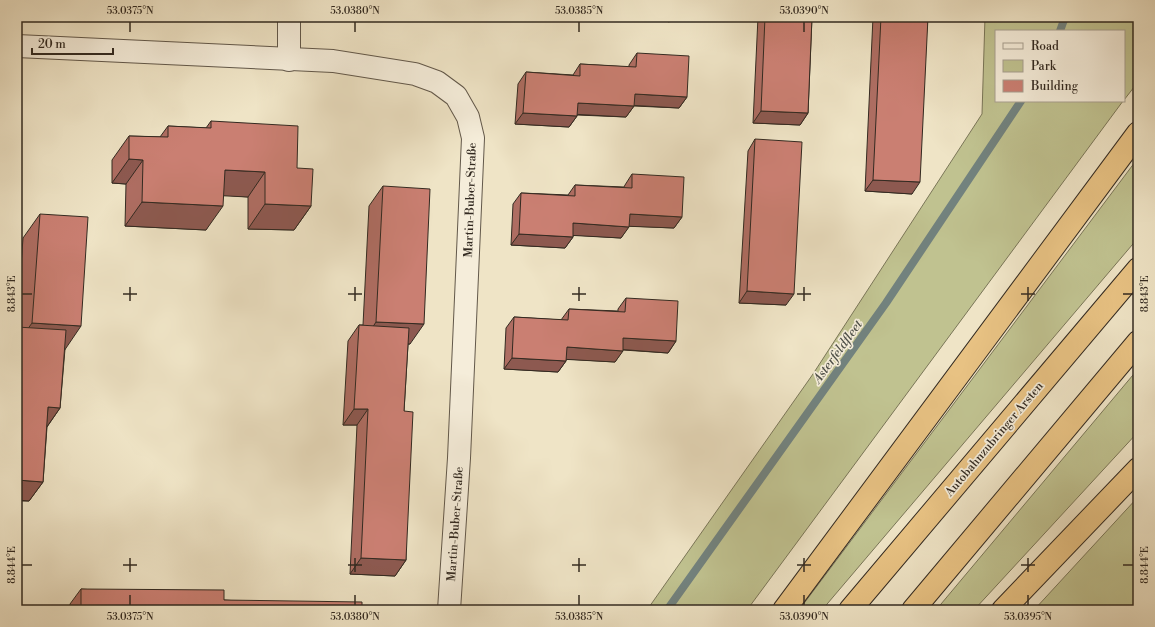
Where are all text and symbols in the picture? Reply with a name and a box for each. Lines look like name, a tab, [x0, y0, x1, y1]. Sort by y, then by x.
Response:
text: 53.0375°N	[107, 5, 154, 17]
text: 53.0380°N	[330, 5, 380, 17]
text: 53.0385°N	[555, 5, 604, 17]
text: 53.0390°N	[779, 5, 829, 17]
scale bar	[32, 30, 113, 56]
legend	[995, 30, 1125, 102]
text: 20 m	[38, 37, 66, 52]
text: Road	[1031, 39, 1059, 54]
text: Park	[1031, 59, 1057, 74]
text: Building	[1030, 79, 1079, 94]
street label: Martin-Buber-Straße	[461, 142, 480, 258]
text: 8.843°E	[6, 276, 18, 312]
text: 8.843°E	[1139, 276, 1151, 312]
water label: Asterfeldfleet	[808, 316, 866, 388]
street label: Autobahnzubringer Arsten	[941, 379, 1047, 500]
street label: Martin-Buber-Straße	[444, 466, 467, 582]
text: 8.844°E	[6, 546, 18, 584]
text: 8.844°E	[1139, 546, 1151, 584]
text: 53.0375°N	[107, 611, 154, 623]
text: 53.0380°N	[330, 611, 380, 623]
text: 53.0385°N	[555, 611, 604, 623]
text: 53.0390°N	[779, 611, 829, 623]
text: 53.0395°N	[1004, 611, 1053, 623]

